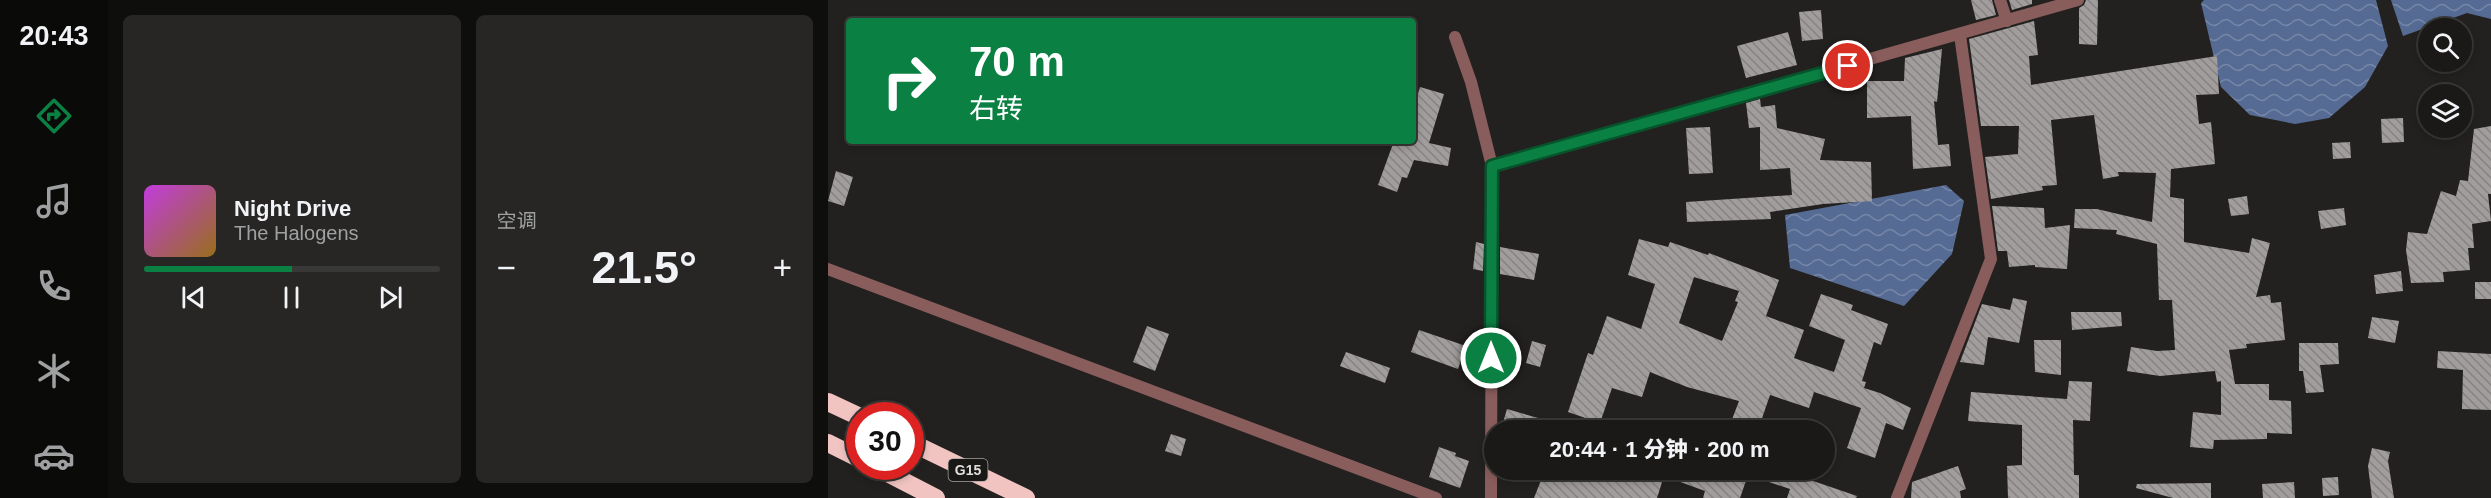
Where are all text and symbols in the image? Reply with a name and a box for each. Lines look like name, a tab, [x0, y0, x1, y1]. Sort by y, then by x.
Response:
map controls	[2418, 18, 2472, 138]
button: search	[2418, 18, 2472, 72]
text: 20:43	[19, 21, 89, 51]
text: 70 m	[969, 38, 1065, 85]
pin	[1822, 40, 1873, 91]
icon: right	[870, 42, 948, 120]
icon: arrive	[1831, 49, 1864, 82]
button: layers	[2418, 84, 2472, 138]
text: 右转	[969, 94, 1023, 124]
icon: directions	[33, 95, 75, 137]
icon: music	[33, 180, 75, 222]
text: Night Drive	[234, 196, 351, 221]
text: 空调	[497, 210, 537, 232]
text: The Halogens	[234, 222, 359, 244]
text: 21.5°	[591, 242, 697, 293]
text: −	[497, 249, 516, 286]
text: +	[773, 249, 792, 286]
icon: phone	[33, 265, 75, 307]
icon: previous	[177, 281, 210, 314]
icon: pause	[275, 281, 308, 314]
icon: next	[374, 281, 407, 314]
position arrow	[1459, 326, 1523, 390]
icon: climate	[33, 350, 75, 392]
speed limit sign: 30	[846, 402, 924, 480]
icon: car	[33, 435, 75, 477]
text: 20:44 · 1 分钟 · 200 m	[1549, 437, 1770, 462]
road number: G15	[948, 459, 988, 481]

